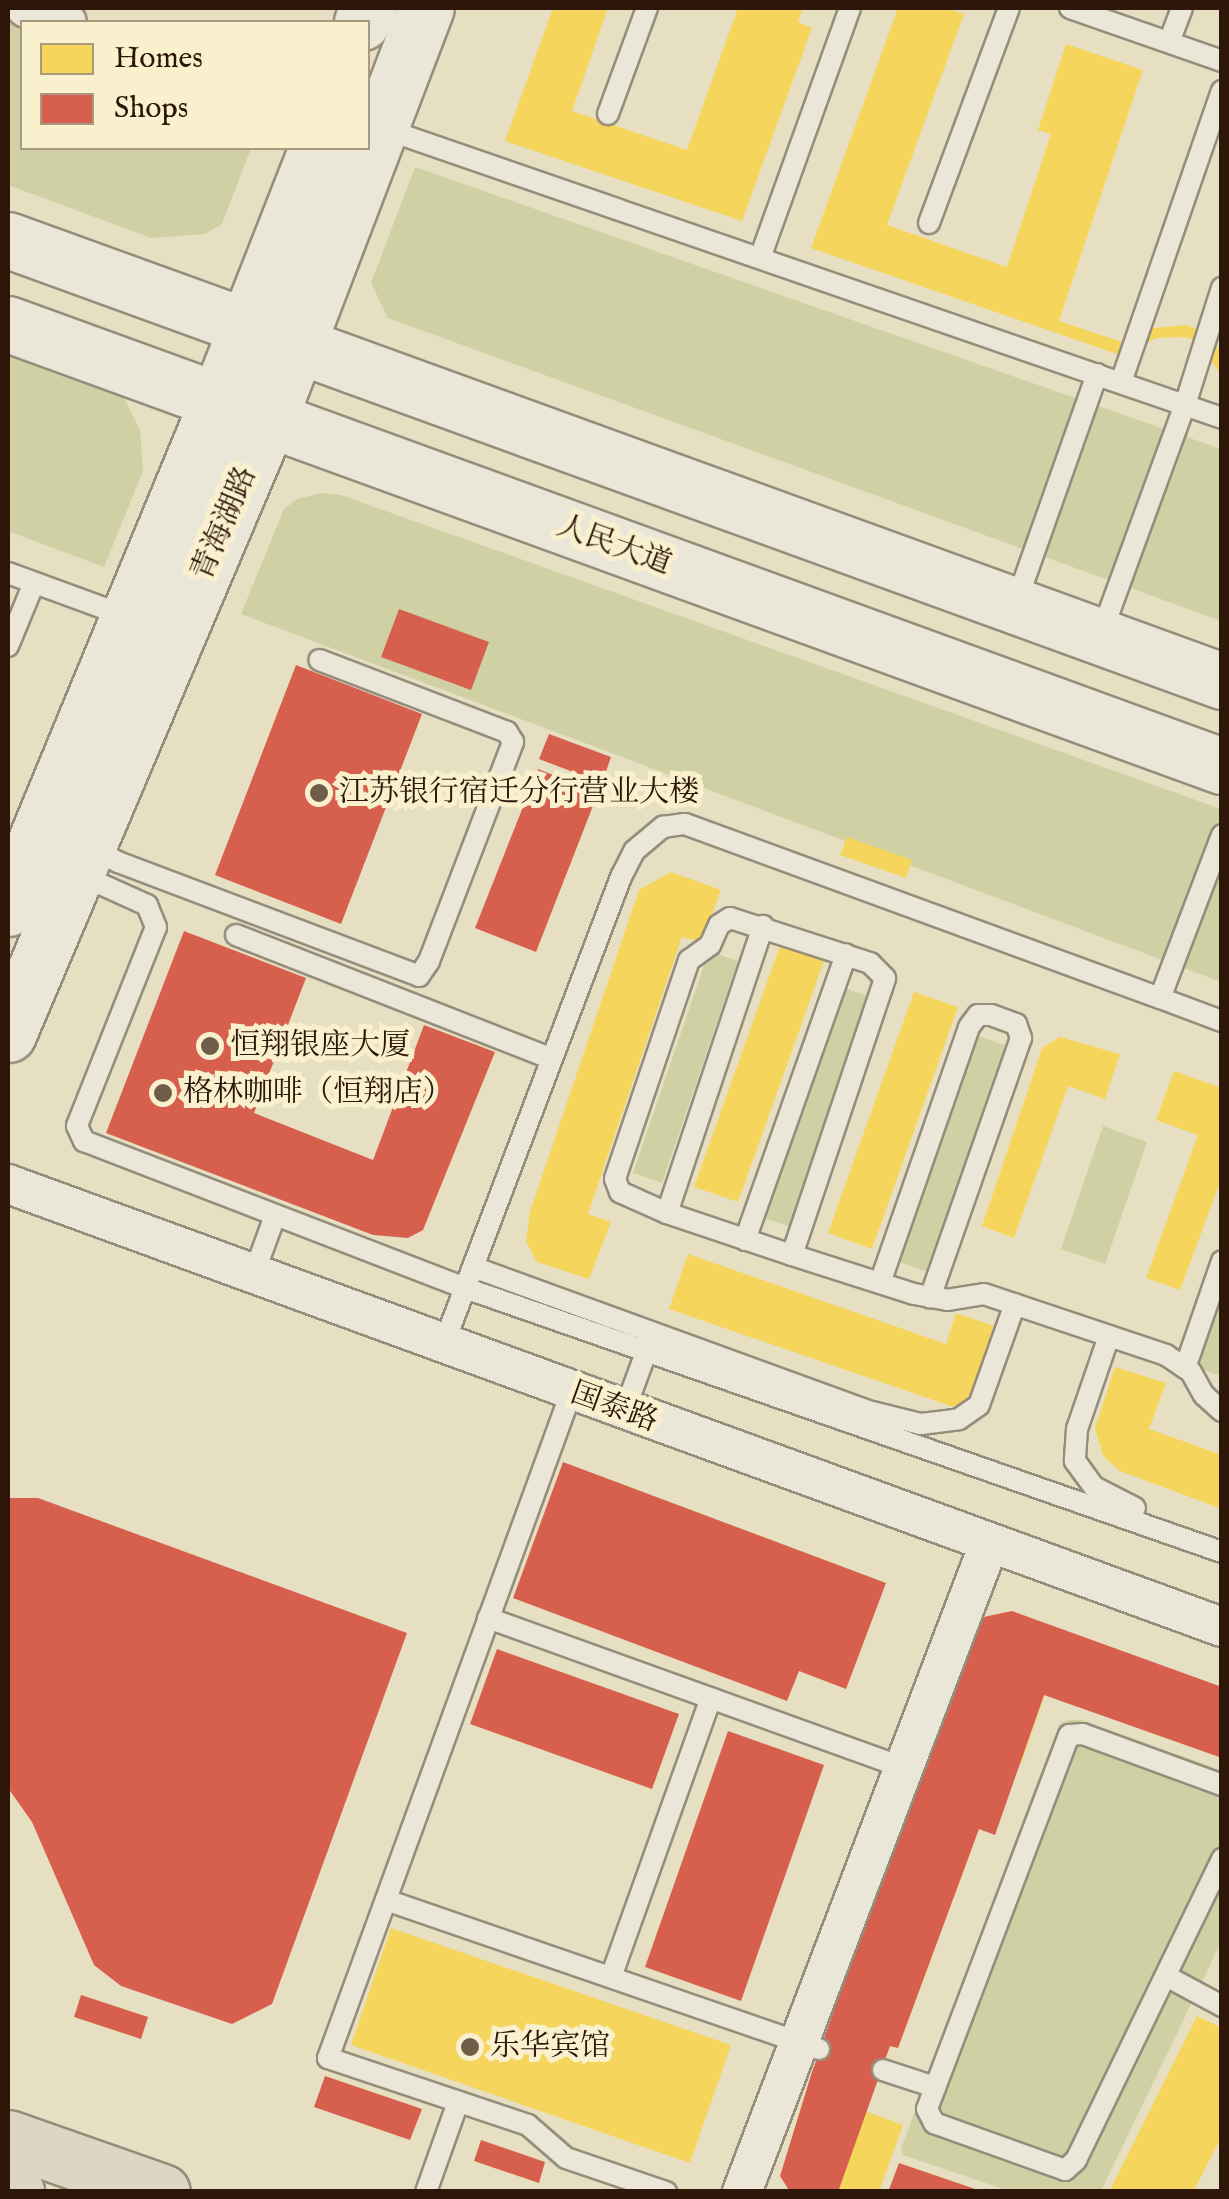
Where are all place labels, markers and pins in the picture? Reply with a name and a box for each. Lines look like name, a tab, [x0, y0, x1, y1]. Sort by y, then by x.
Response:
place label: 江苏银行宿迁分行营业大楼	[339, 775, 699, 811]
marker: 江苏银行宿迁分行营业大楼	[308, 782, 330, 804]
place label: 恒翔银座大厦	[230, 1028, 410, 1064]
marker: 恒翔银座大厦	[199, 1035, 221, 1057]
place label: 格林咖啡（恒翔店）	[183, 1075, 453, 1111]
marker: 格林咖啡（恒翔店）	[152, 1082, 174, 1104]
place label: 乐华宾馆	[490, 2029, 610, 2065]
marker: 乐华宾馆	[459, 2036, 481, 2058]

